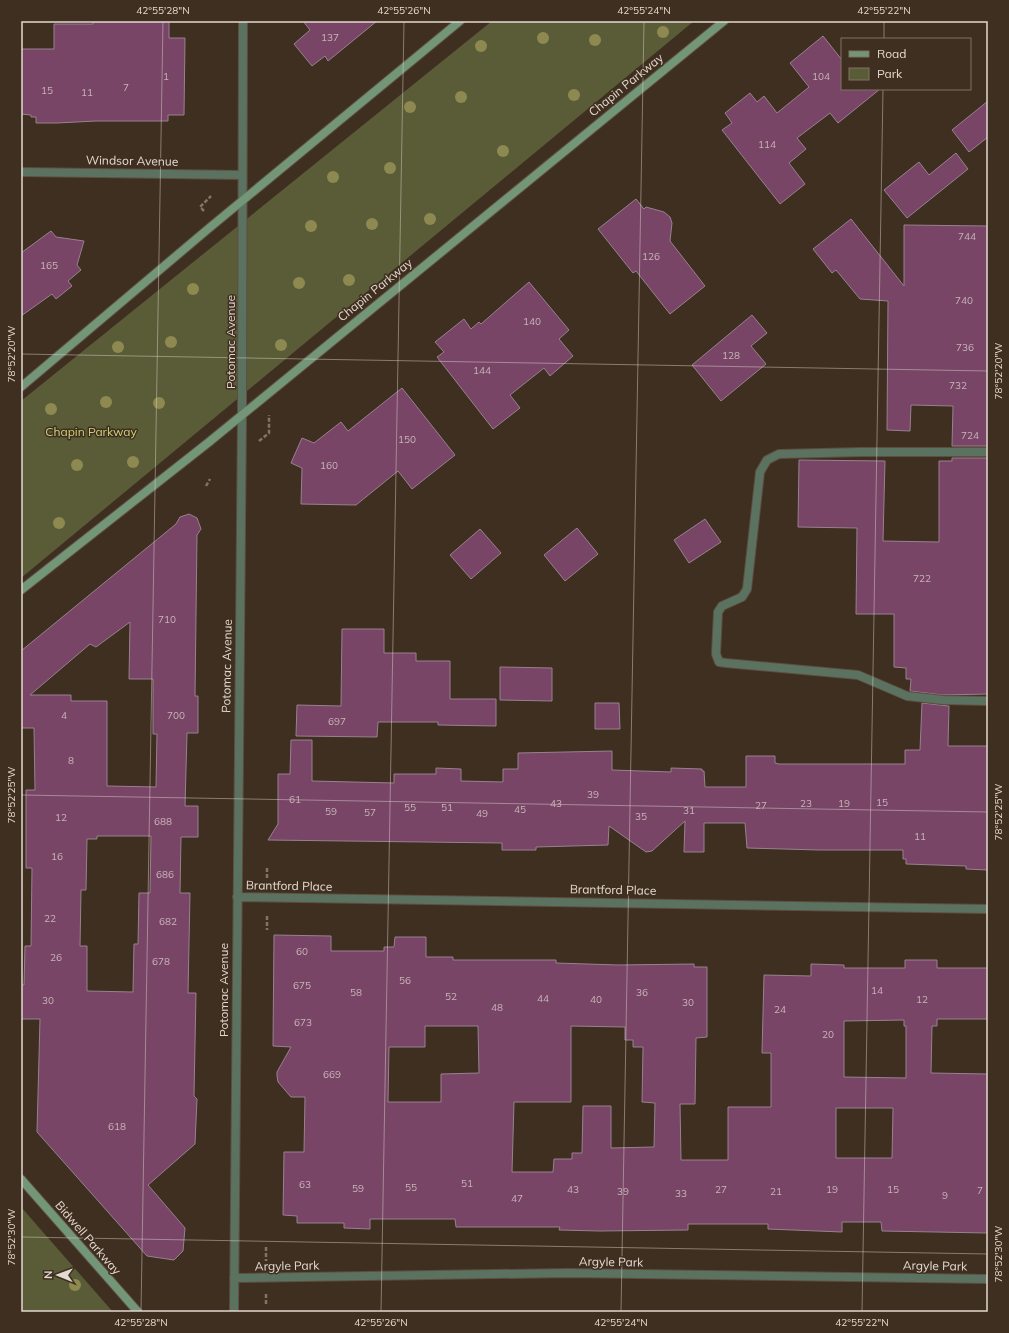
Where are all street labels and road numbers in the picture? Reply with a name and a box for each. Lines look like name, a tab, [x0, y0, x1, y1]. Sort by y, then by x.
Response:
street label: Chapin Parkway	[585, 50, 666, 119]
street label: Windsor Avenue	[86, 152, 178, 169]
street label: Chapin Parkway	[334, 255, 415, 324]
street label: Potomac Avenue	[223, 295, 238, 389]
street label: Potomac Avenue	[218, 619, 235, 713]
street label: Brantford Place	[246, 877, 332, 894]
street label: Brantford Place	[570, 881, 656, 898]
street label: Potomac Avenue	[216, 943, 231, 1037]
street label: Bidwell Parkway	[52, 1198, 125, 1278]
street label: Argyle Park	[579, 1253, 644, 1270]
street label: Argyle Park	[255, 1257, 320, 1274]
street label: Argyle Park	[903, 1257, 968, 1274]

